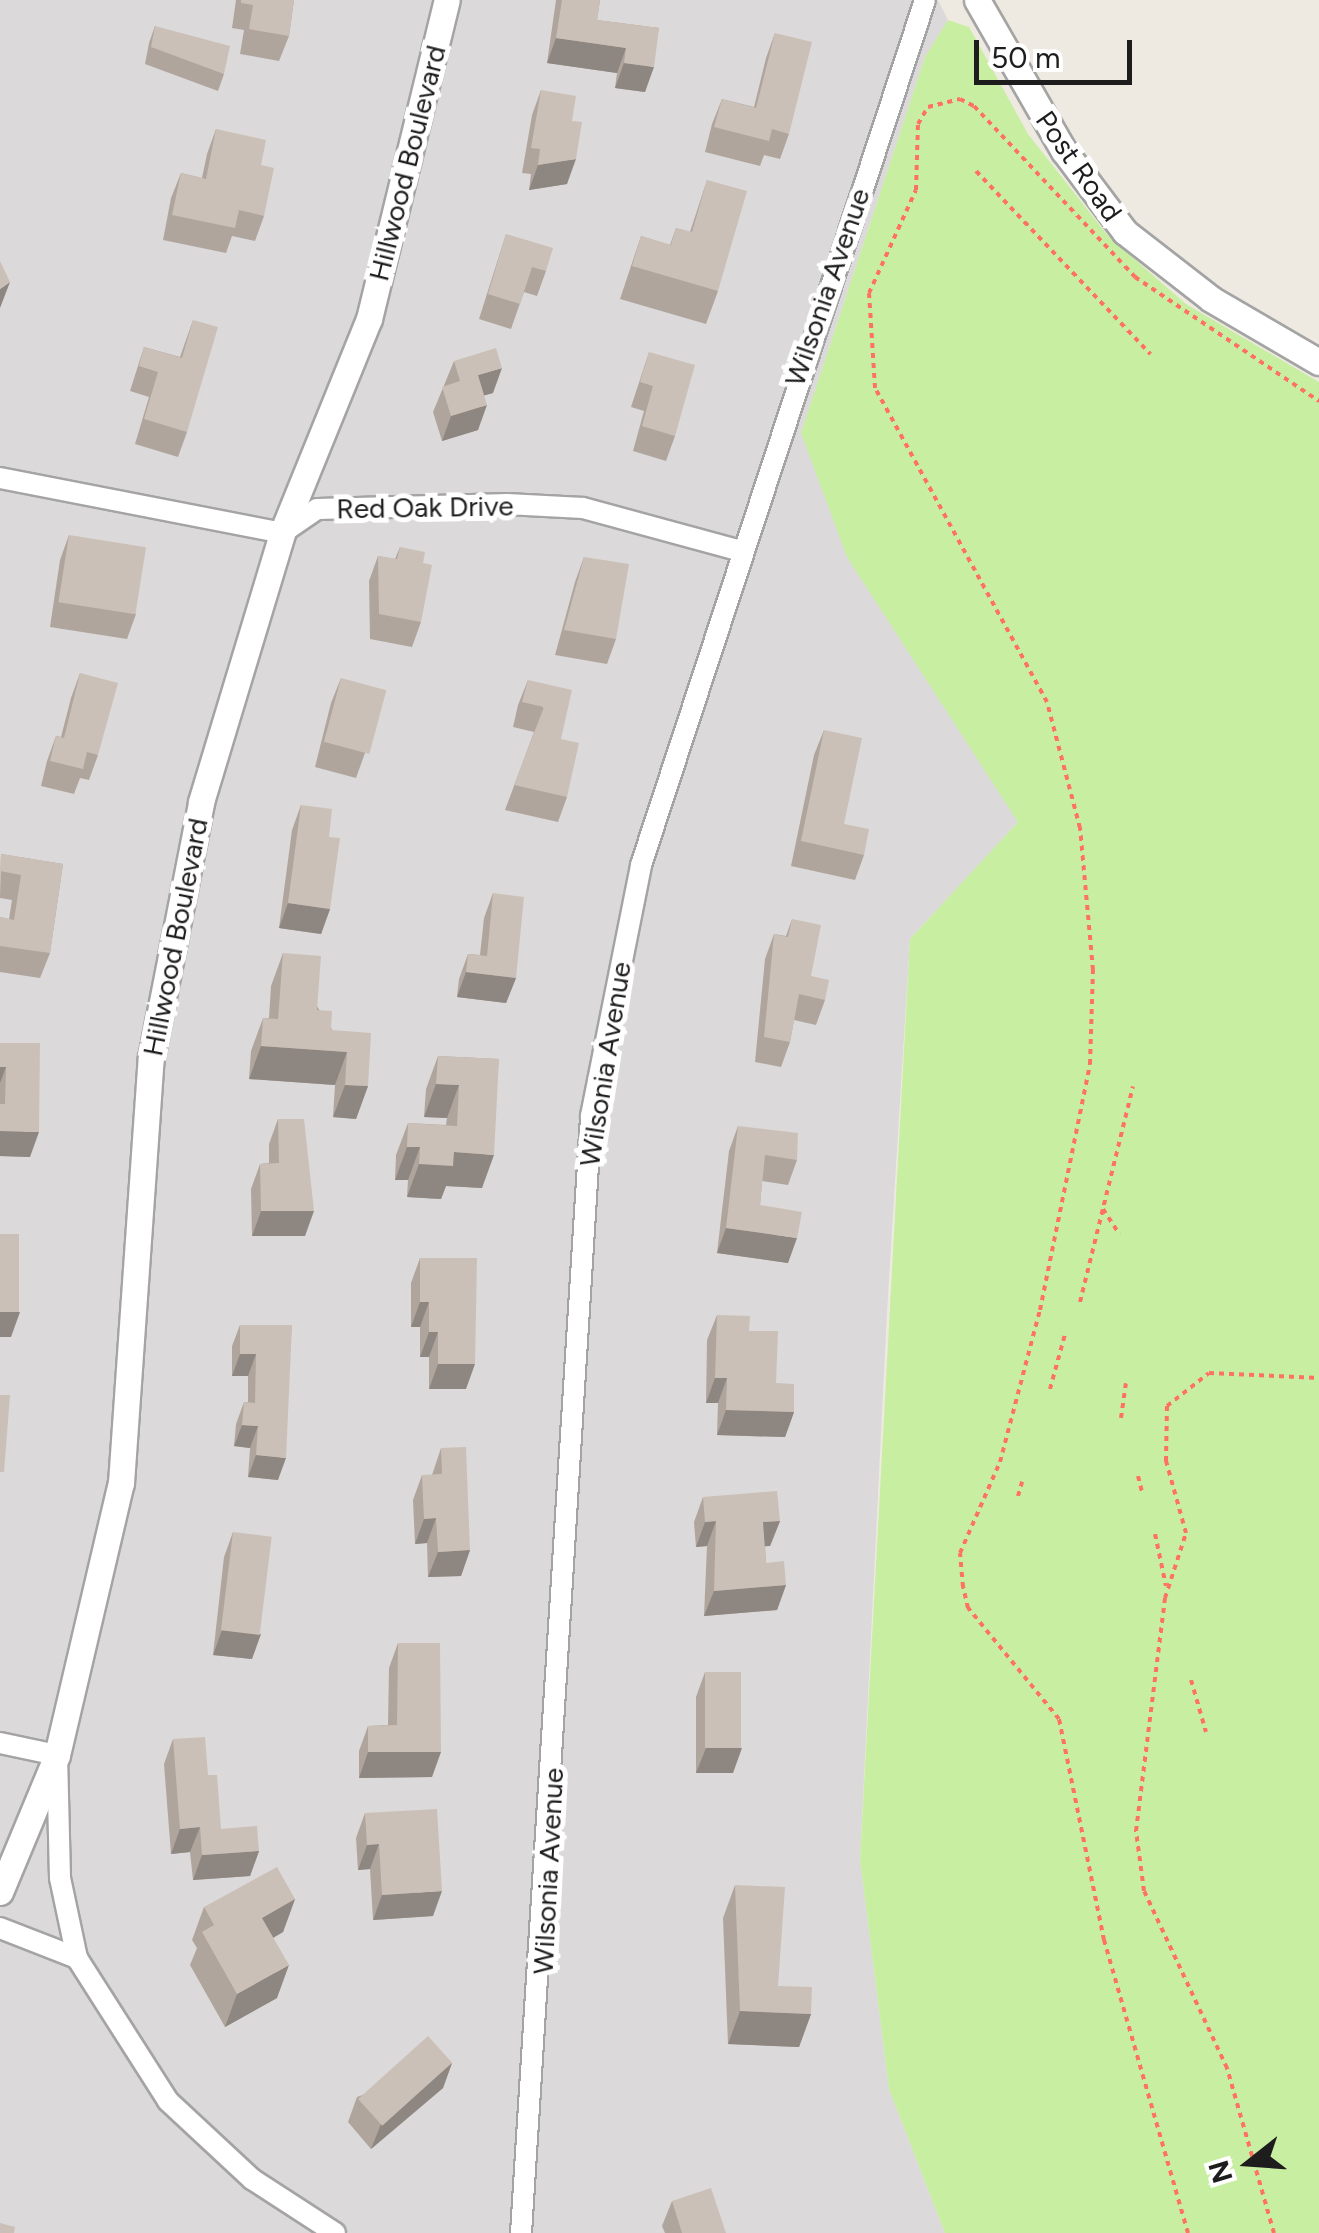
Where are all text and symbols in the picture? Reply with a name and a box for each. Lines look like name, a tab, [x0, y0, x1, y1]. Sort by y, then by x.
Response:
scale bar	[979, 20, 1136, 82]
text: 50 m	[991, 39, 1060, 76]
street label: Hillwood Boulevard	[361, 42, 453, 284]
street label: Post Road	[1029, 104, 1129, 228]
street label: Wilsonia Avenue	[777, 184, 877, 390]
street label: Red Oak Drive	[336, 489, 514, 525]
street label: Hillwood Boulevard	[135, 815, 215, 1059]
street label: Wilsonia Avenue	[572, 959, 638, 1169]
street label: Wilsonia Avenue	[526, 1767, 570, 1975]
north arrow	[1199, 2113, 1299, 2213]
text: N	[1201, 2156, 1240, 2187]

